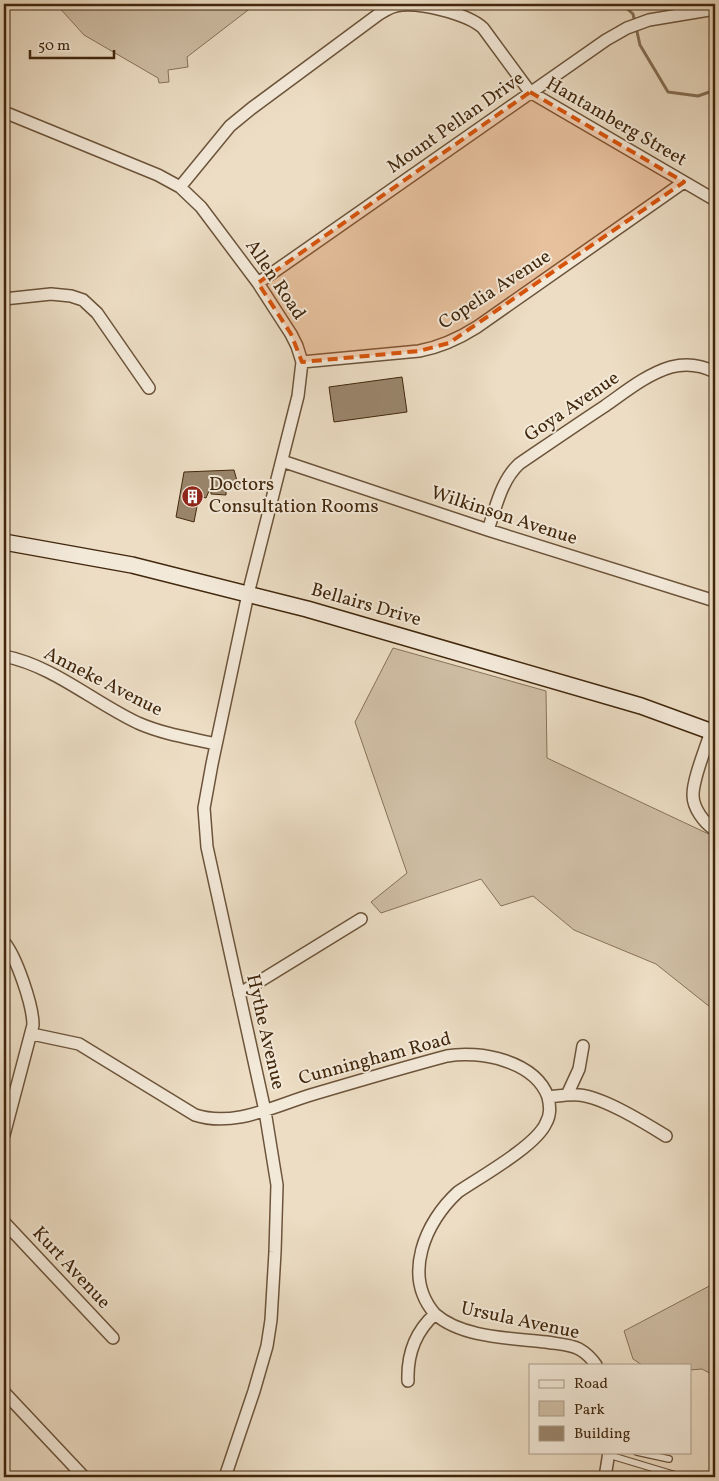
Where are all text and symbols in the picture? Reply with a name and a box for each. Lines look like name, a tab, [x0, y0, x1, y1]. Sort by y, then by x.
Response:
scale bar	[30, 28, 114, 60]
text: 50 m	[38, 36, 70, 57]
street label: Mount Pellan Drive	[382, 66, 530, 180]
street label: Hantamberg Street	[541, 71, 692, 173]
street label: Allen Road	[239, 235, 311, 325]
street label: Copelia Avenue	[434, 244, 556, 336]
street label: Goya Avenue	[519, 366, 625, 448]
place label: Doctors Consultation Rooms	[209, 472, 379, 520]
street label: Wilkinson Avenue	[427, 480, 581, 552]
building icon: Doctors Consultation Rooms	[181, 484, 205, 508]
street label: Bellairs Drive	[308, 577, 424, 633]
street label: Anneke Avenue	[39, 641, 167, 723]
street label: Hythe Avenue	[239, 972, 291, 1092]
street label: Cunningham Road	[296, 1026, 454, 1092]
street label: Kurt Avenue	[26, 1221, 116, 1315]
street label: Ursula Avenue	[458, 1296, 582, 1346]
legend	[529, 1364, 692, 1454]
text: Road	[574, 1374, 608, 1395]
text: Park	[574, 1400, 605, 1421]
text: Building	[574, 1424, 631, 1445]

